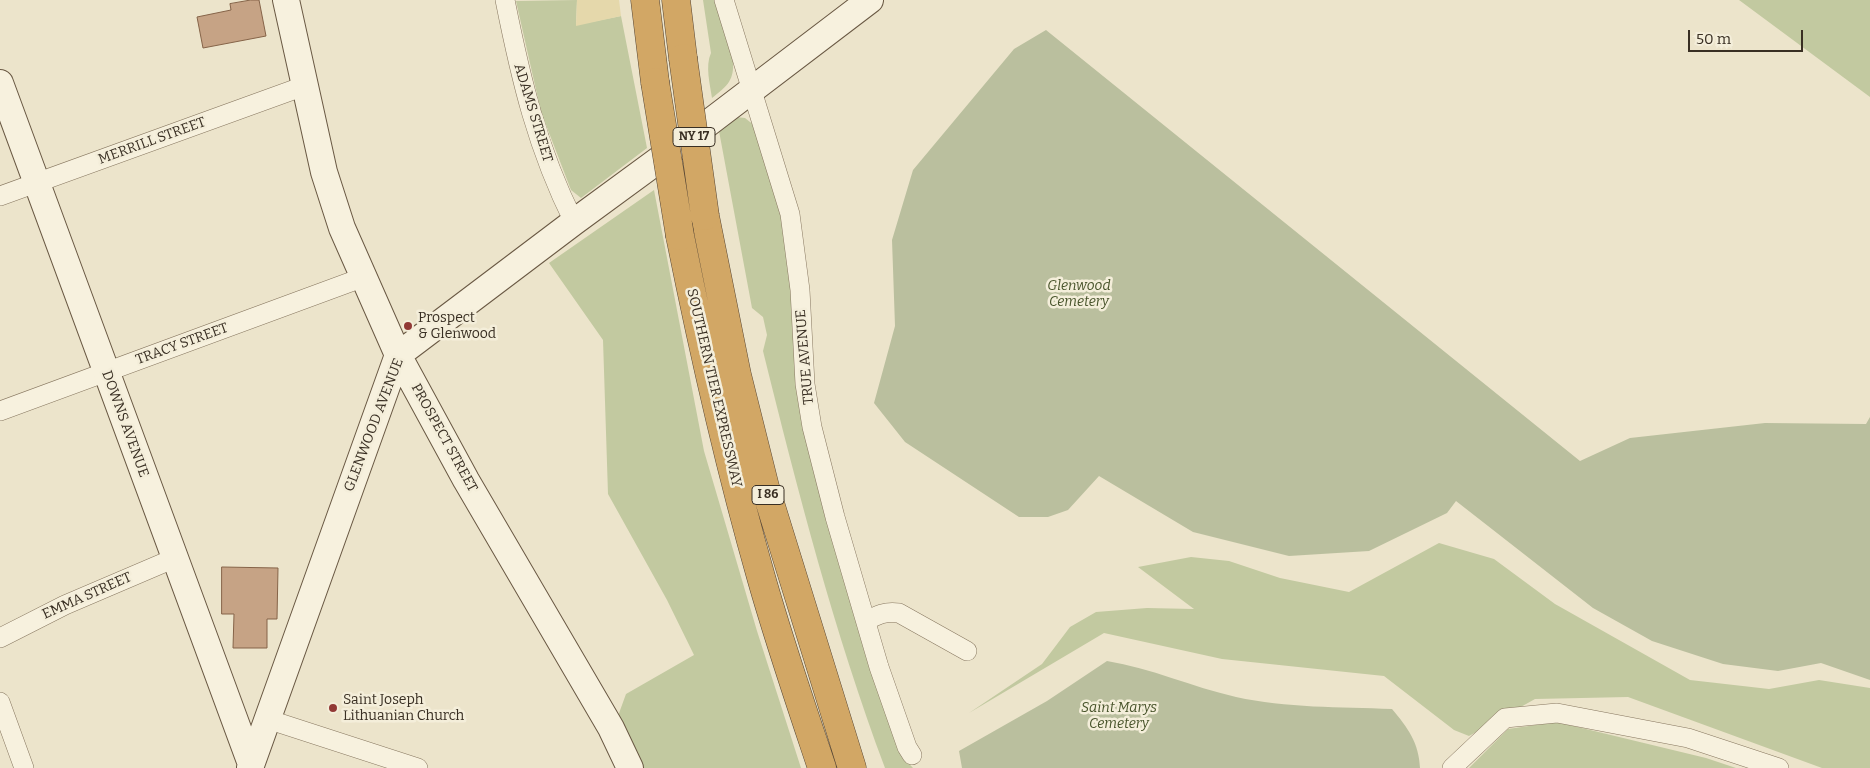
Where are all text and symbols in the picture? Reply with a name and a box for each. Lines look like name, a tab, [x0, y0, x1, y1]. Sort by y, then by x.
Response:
scale bar	[1690, 20, 1805, 52]
text: 50 m	[1696, 30, 1731, 48]
street label: ADAMS STREET	[510, 62, 556, 164]
street label: MERRILL STREET	[96, 114, 208, 168]
road number: NY 17	[673, 128, 715, 146]
park label: Glenwood Cemetery	[1047, 278, 1111, 310]
street label: SOUTHERN TIER EXPRESSWAY	[683, 287, 745, 489]
street label: TRUE AVENUE	[792, 309, 818, 405]
place label: Prospect & Glenwood	[418, 310, 496, 342]
street label: TRACY STREET	[134, 320, 230, 368]
marker: Prospect & Glenwood	[402, 320, 414, 332]
street label: GLENWOOD AVENUE	[341, 356, 407, 494]
street label: DOWNS AVENUE	[98, 368, 152, 480]
street label: PROSPECT STREET	[407, 381, 481, 495]
road number: I 86	[752, 486, 784, 504]
street label: EMMA STREET	[40, 569, 134, 623]
place label: Saint Joseph Lithuanian Church	[343, 692, 464, 724]
park label: Saint Marys Cemetery	[1081, 700, 1157, 732]
marker: Saint Joseph Lithuanian Church	[327, 702, 339, 714]

